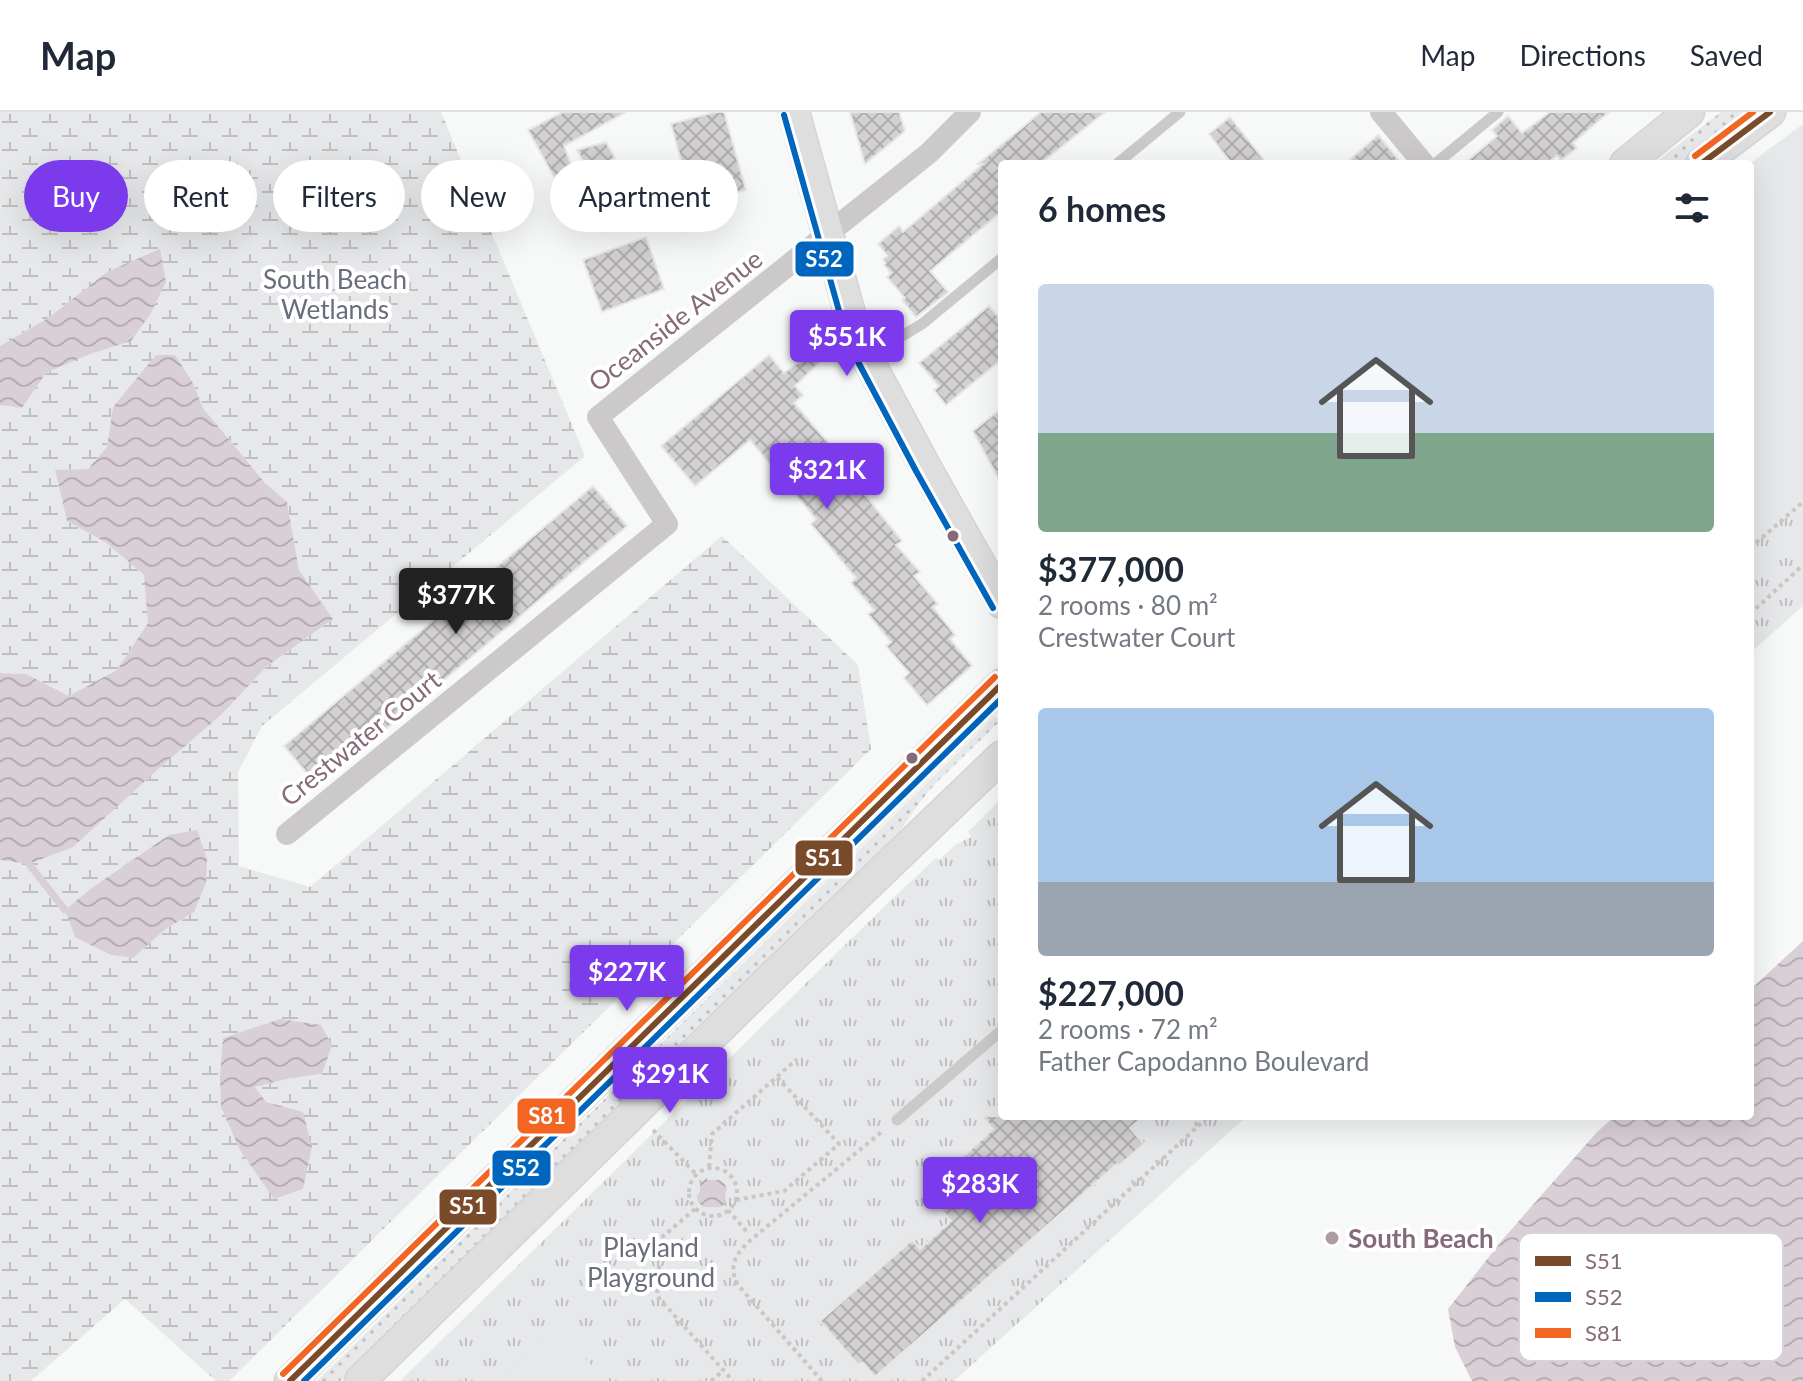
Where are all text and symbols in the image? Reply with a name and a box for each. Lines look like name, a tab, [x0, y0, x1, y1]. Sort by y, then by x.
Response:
text: Map	[40, 32, 116, 78]
text: Map	[1420, 38, 1475, 72]
text: Directions	[1519, 38, 1646, 72]
text: Saved	[1690, 38, 1763, 72]
chip: Buy	[24, 160, 128, 232]
chip: Rent	[144, 160, 257, 232]
chip: Filters	[273, 160, 405, 232]
chip: New	[421, 160, 534, 232]
chip: Apartment	[550, 160, 738, 232]
icon: filters	[1670, 186, 1714, 230]
text: 6 homes	[1038, 188, 1166, 229]
line badge: S52	[794, 240, 855, 278]
street label: Oceanside Avenue	[582, 242, 768, 398]
text: S52	[805, 245, 843, 272]
park label: South Beach Wetlands	[263, 263, 407, 325]
pin: $551K	[791, 310, 903, 378]
text: $551K	[808, 320, 886, 352]
icon: home	[1304, 336, 1448, 480]
pin: $321K	[771, 443, 883, 511]
text: $321K	[788, 453, 866, 485]
unlabelled marker	[945, 528, 961, 544]
text: $377,000	[1038, 548, 1184, 589]
pin: $377K	[400, 568, 512, 636]
text: $377K	[417, 578, 495, 610]
text: 2 rooms · 80 m²	[1038, 589, 1218, 621]
text: Crestwater Court	[1038, 621, 1235, 653]
street label: Crestwater Court	[273, 663, 447, 813]
unlabelled marker	[904, 750, 920, 766]
icon: home	[1304, 760, 1448, 904]
line badge: S51	[794, 839, 854, 877]
text: S51	[805, 844, 843, 871]
pin: $227K	[571, 945, 683, 1013]
text: $227K	[588, 955, 666, 987]
text: $227,000	[1038, 972, 1184, 1013]
text: 2 rooms · 72 m²	[1038, 1013, 1218, 1045]
text: Father Capodanno Boulevard	[1038, 1045, 1369, 1077]
pin: $291K	[614, 1047, 726, 1115]
text: $291K	[631, 1057, 709, 1089]
line badge: S81	[516, 1097, 577, 1135]
text: S81	[528, 1102, 566, 1129]
line badge: S52	[491, 1149, 552, 1187]
text: S52	[502, 1154, 540, 1181]
pin: $283K	[924, 1157, 1036, 1225]
text: $283K	[941, 1167, 1019, 1199]
line badge: S51	[438, 1188, 498, 1226]
text: S51	[449, 1192, 487, 1219]
place label: South Beach	[1348, 1222, 1494, 1254]
marker: South Beach	[1323, 1229, 1341, 1247]
park label: Playland Playground	[587, 1231, 715, 1293]
legend	[1519, 1233, 1783, 1361]
text: S51	[1585, 1247, 1622, 1274]
text: S52	[1585, 1283, 1622, 1310]
text: S81	[1585, 1319, 1622, 1346]

